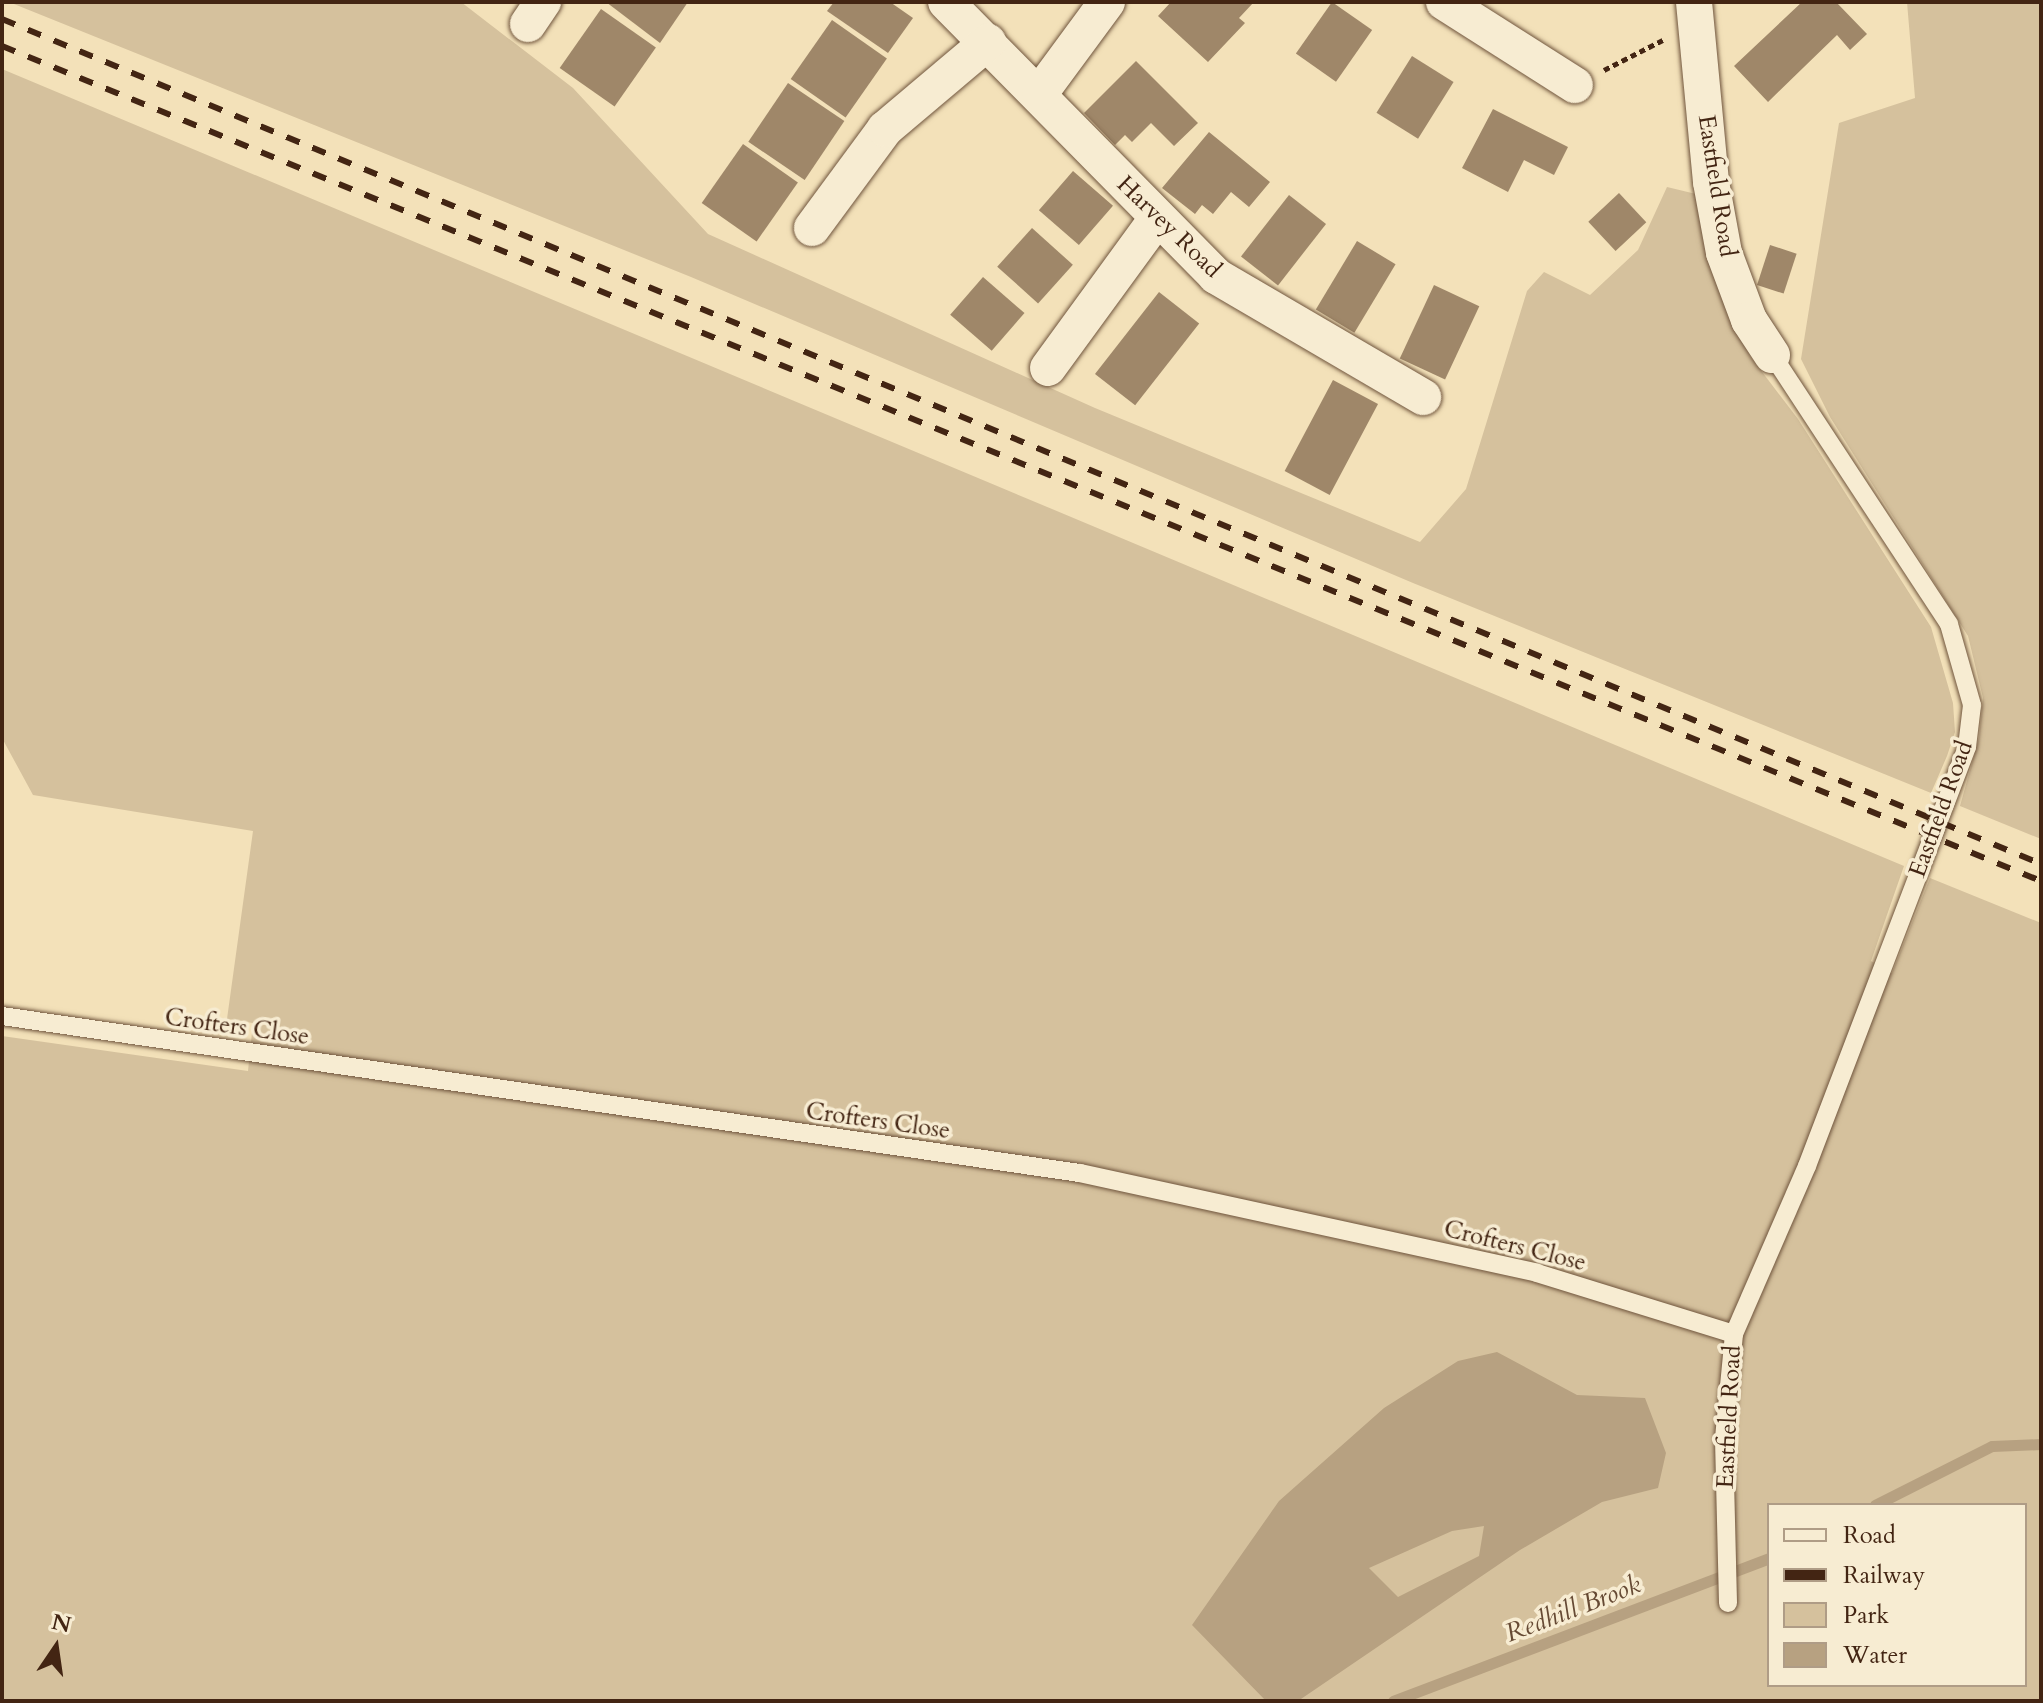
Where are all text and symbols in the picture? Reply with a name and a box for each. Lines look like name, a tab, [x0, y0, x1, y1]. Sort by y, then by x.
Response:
street label: Eastfield Road	[1692, 113, 1742, 259]
street label: Harvey Road	[1111, 170, 1227, 284]
street label: Eastfield Road	[1903, 737, 1979, 881]
street label: Crofters Close	[163, 1003, 311, 1051]
street label: Crofters Close	[804, 1097, 952, 1145]
street label: Crofters Close	[1441, 1214, 1589, 1278]
street label: Eastfield Road	[1711, 1345, 1747, 1489]
legend	[1767, 1503, 2027, 1687]
text: Road	[1843, 1519, 1896, 1552]
text: Railway	[1843, 1559, 1925, 1592]
water label: Redhill Brook	[1501, 1569, 1645, 1649]
text: Park	[1843, 1599, 1889, 1632]
north arrow	[16, 1607, 96, 1687]
text: N	[49, 1607, 74, 1640]
text: Water	[1843, 1639, 1907, 1672]

